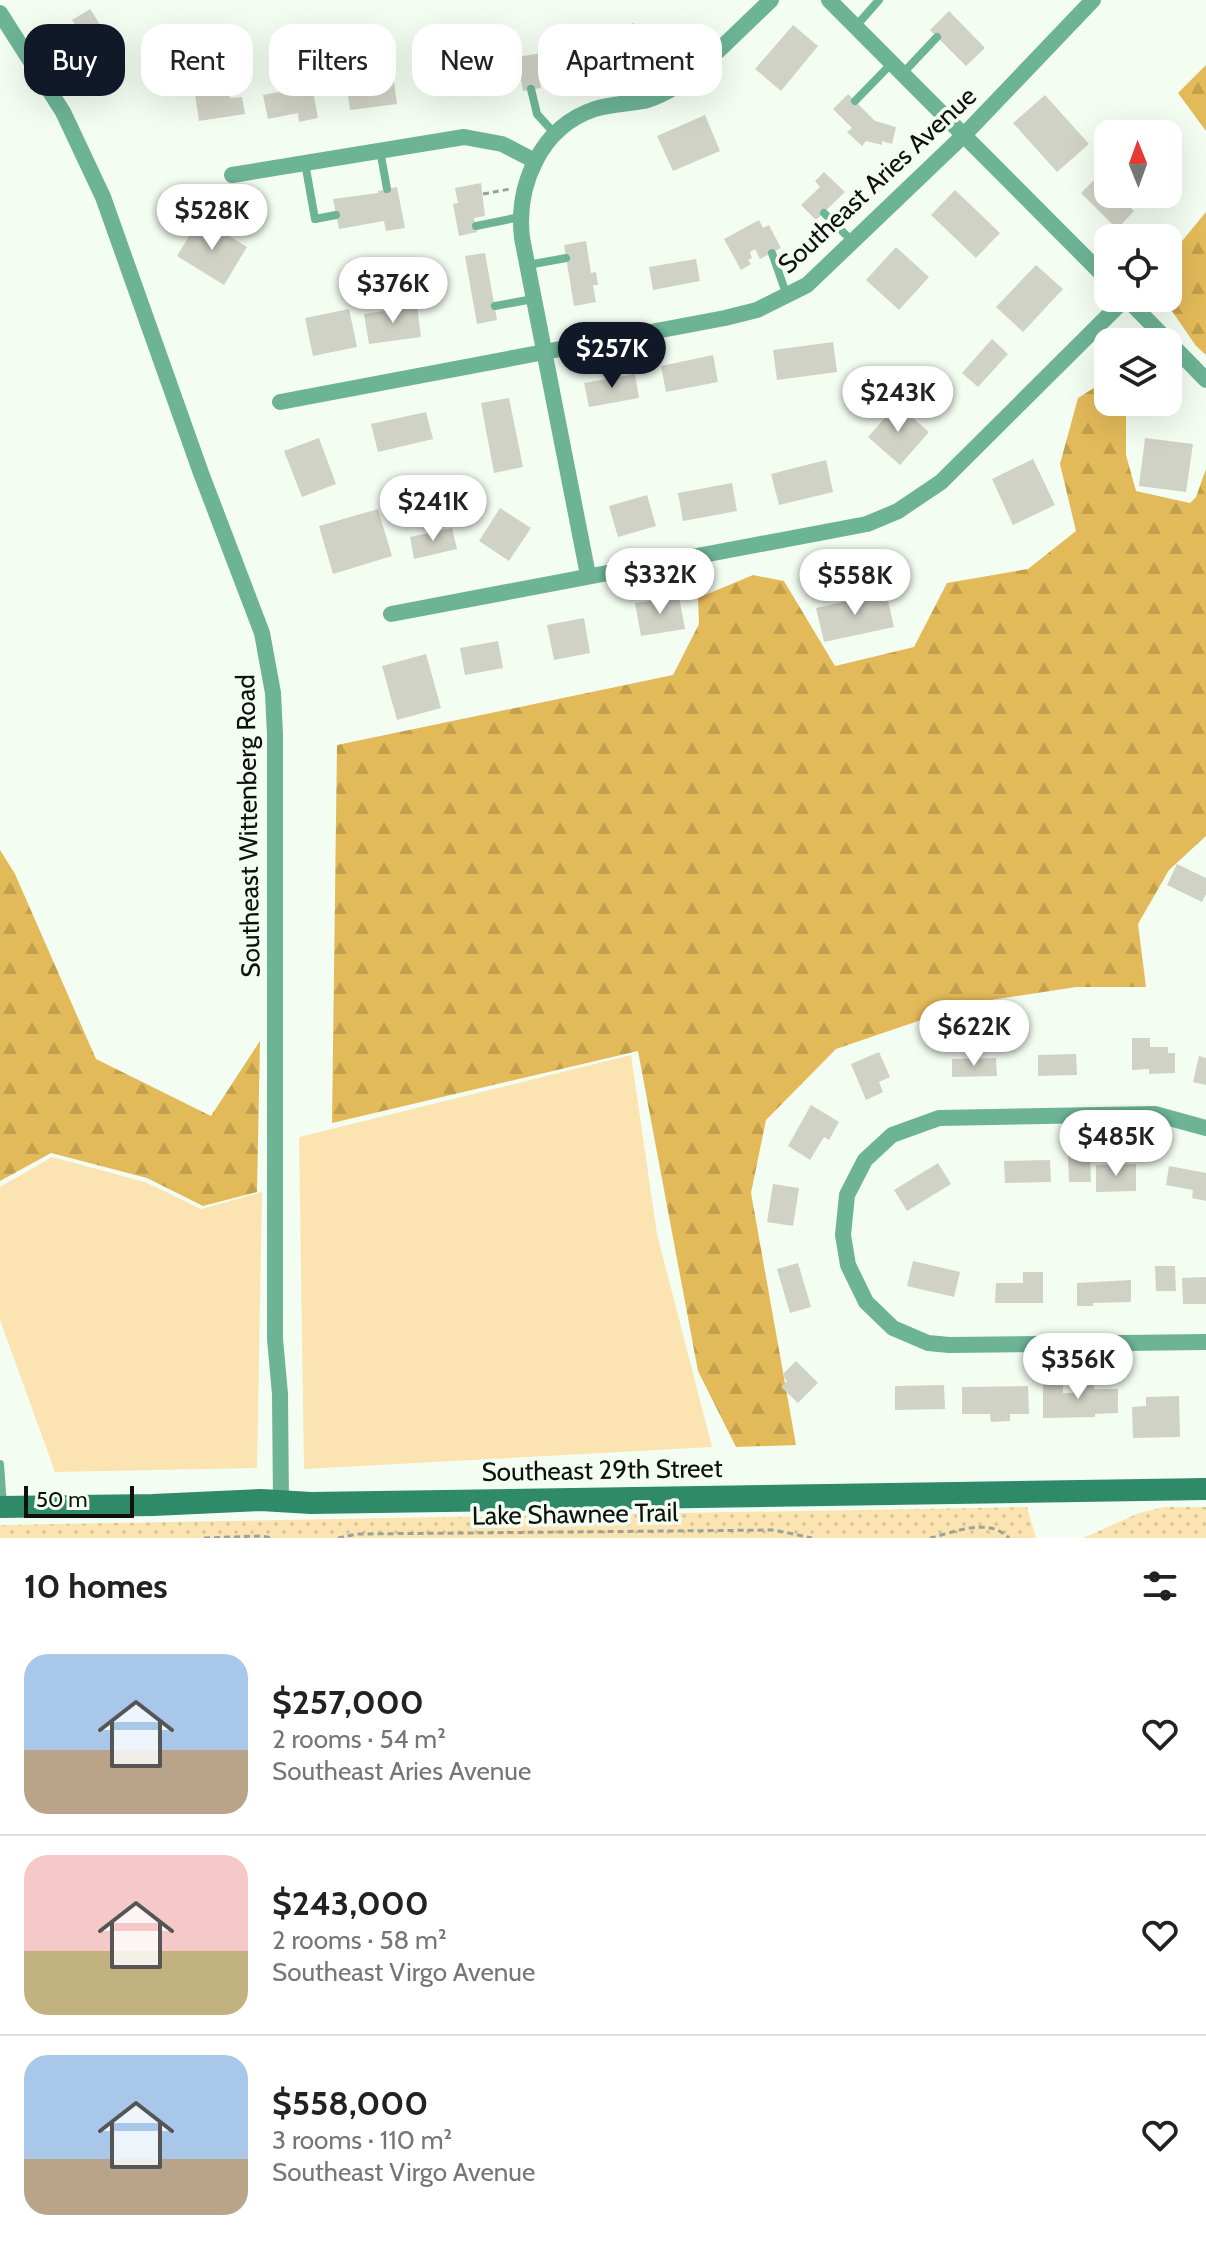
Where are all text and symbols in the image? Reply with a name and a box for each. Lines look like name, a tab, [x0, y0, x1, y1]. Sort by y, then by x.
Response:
chip: Buy	[24, 24, 125, 96]
chip: Rent	[141, 24, 253, 96]
chip: Filters	[269, 24, 396, 96]
chip: New	[412, 24, 522, 96]
chip: Apartment	[538, 24, 722, 96]
street label: Southeast Aries Avenue	[771, 80, 983, 280]
north arrow	[1094, 120, 1182, 208]
map controls	[1094, 120, 1182, 416]
pin: $528K	[156, 184, 268, 252]
text: $528K	[175, 194, 249, 226]
button: locate	[1094, 224, 1182, 312]
pin: $376K	[337, 257, 449, 325]
text: $376K	[357, 267, 429, 299]
pin: $257K	[556, 322, 668, 390]
button: layers	[1094, 328, 1182, 416]
text: $257K	[576, 332, 648, 364]
pin: $243K	[842, 366, 954, 434]
text: $243K	[860, 376, 936, 408]
pin: $241K	[377, 475, 489, 543]
text: $241K	[398, 485, 468, 517]
pin: $332K	[604, 548, 716, 616]
pin: $558K	[799, 549, 911, 617]
text: $332K	[623, 558, 697, 590]
text: $558K	[817, 559, 893, 591]
street label: Southeast Wittenberg Road	[229, 674, 267, 978]
pin: $622K	[918, 1000, 1030, 1068]
text: $622K	[937, 1010, 1011, 1042]
pin: $485K	[1060, 1110, 1172, 1178]
text: $485K	[1077, 1120, 1155, 1152]
pin: $356K	[1022, 1333, 1134, 1401]
text: $356K	[1041, 1343, 1115, 1375]
street label: Southeast 29th Street	[481, 1452, 723, 1488]
scale bar	[24, 1482, 134, 1518]
text: 50 m	[36, 1486, 88, 1513]
street label: Lake Shawnee Trail	[471, 1496, 679, 1532]
icon: filters	[1138, 1564, 1182, 1608]
text: 10 homes	[24, 1565, 168, 1607]
text: $257,000	[272, 1681, 424, 1723]
icon: home	[88, 1686, 184, 1782]
icon: heart	[1138, 1712, 1182, 1756]
text: 2 rooms · 54 m²	[272, 1723, 446, 1755]
text: Southeast Aries Avenue	[272, 1755, 531, 1787]
text: $243,000	[272, 1882, 429, 1924]
icon: home	[88, 1887, 184, 1983]
icon: heart	[1138, 1913, 1182, 1957]
text: 2 rooms · 58 m²	[272, 1924, 447, 1956]
text: Southeast Virgo Avenue	[272, 1956, 535, 1988]
text: $558,000	[272, 2082, 428, 2124]
icon: home	[88, 2087, 184, 2183]
icon: heart	[1138, 2113, 1182, 2157]
text: 3 rooms · 110 m²	[272, 2124, 452, 2156]
text: Southeast Virgo Avenue	[272, 2156, 535, 2188]

